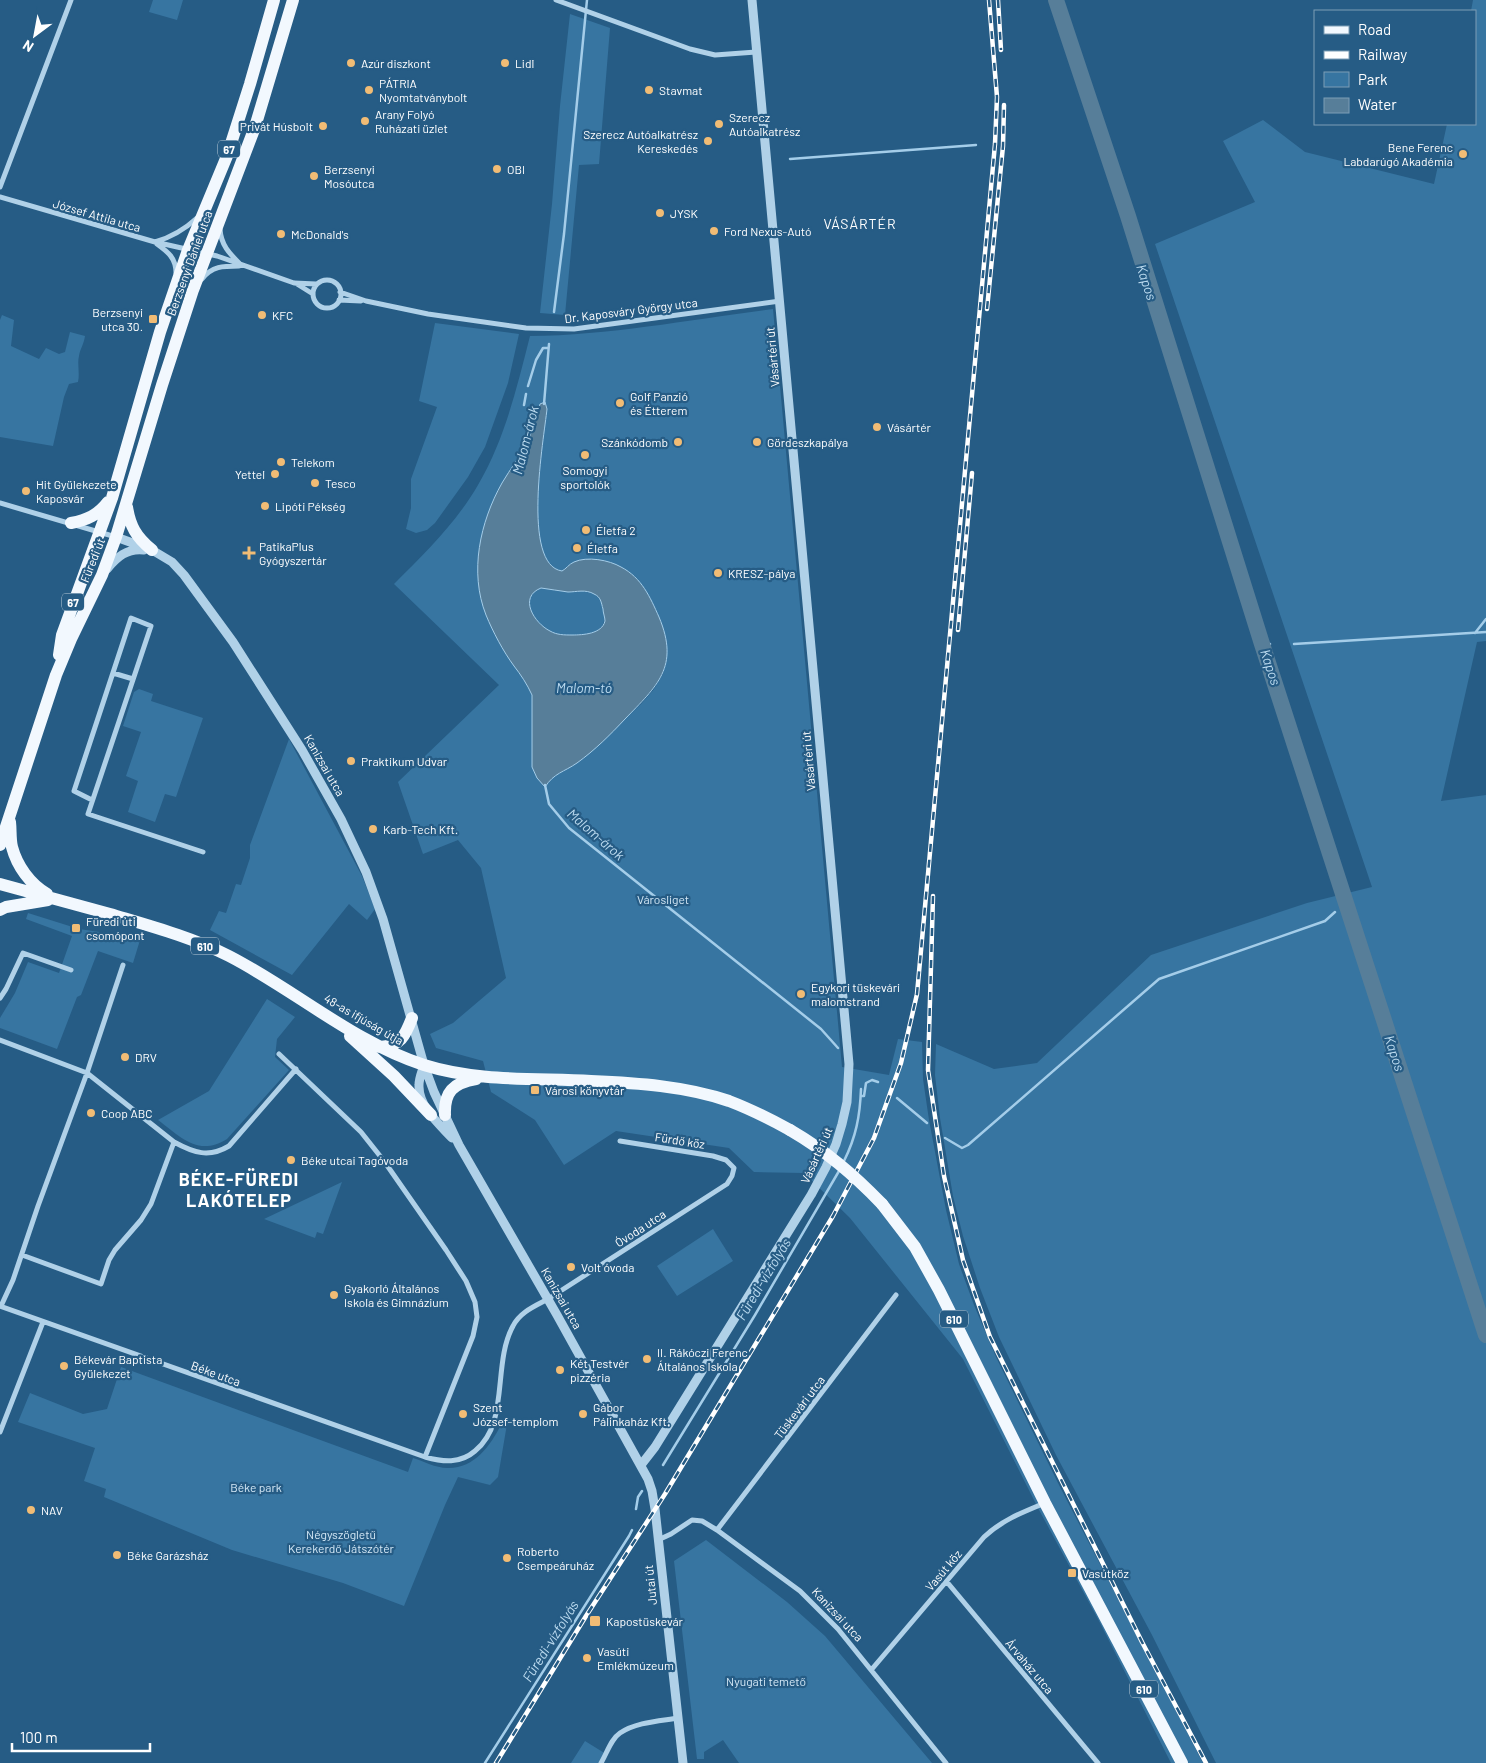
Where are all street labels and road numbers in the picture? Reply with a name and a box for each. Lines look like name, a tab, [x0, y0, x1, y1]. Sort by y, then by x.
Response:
road number: 67	[218, 140, 240, 158]
street label: József Attila utca	[51, 196, 143, 234]
street label: Berzsenyi Dániel utca	[163, 209, 215, 317]
street label: Dr. Kaposváry György utca	[564, 295, 698, 325]
street label: Vásártéri út	[762, 326, 782, 388]
street label: Füredi út	[77, 536, 107, 584]
road number: 67	[62, 594, 84, 610]
street label: Vásártéri út	[798, 730, 818, 792]
street label: Kanizsai utca	[302, 732, 348, 798]
road number: 610	[191, 938, 219, 954]
street label: 48-as ifjúság útja	[322, 991, 406, 1047]
street label: Vásártéri út	[797, 1125, 835, 1185]
street label: Fürdő köz	[654, 1129, 706, 1151]
street label: Óvoda utca	[612, 1206, 668, 1250]
street label: Kanizsai utca	[539, 1265, 585, 1331]
road number: 610	[940, 1310, 968, 1328]
street label: Béke utca	[189, 1358, 243, 1388]
street label: Tüskevári utca	[771, 1373, 827, 1441]
street label: Vasút köz	[922, 1547, 964, 1593]
street label: Jutai út	[641, 1564, 659, 1606]
street label: Kanizsai utca	[809, 1584, 867, 1644]
street label: Árvaház utca	[1003, 1636, 1057, 1696]
road number: 610	[1130, 1680, 1158, 1698]

